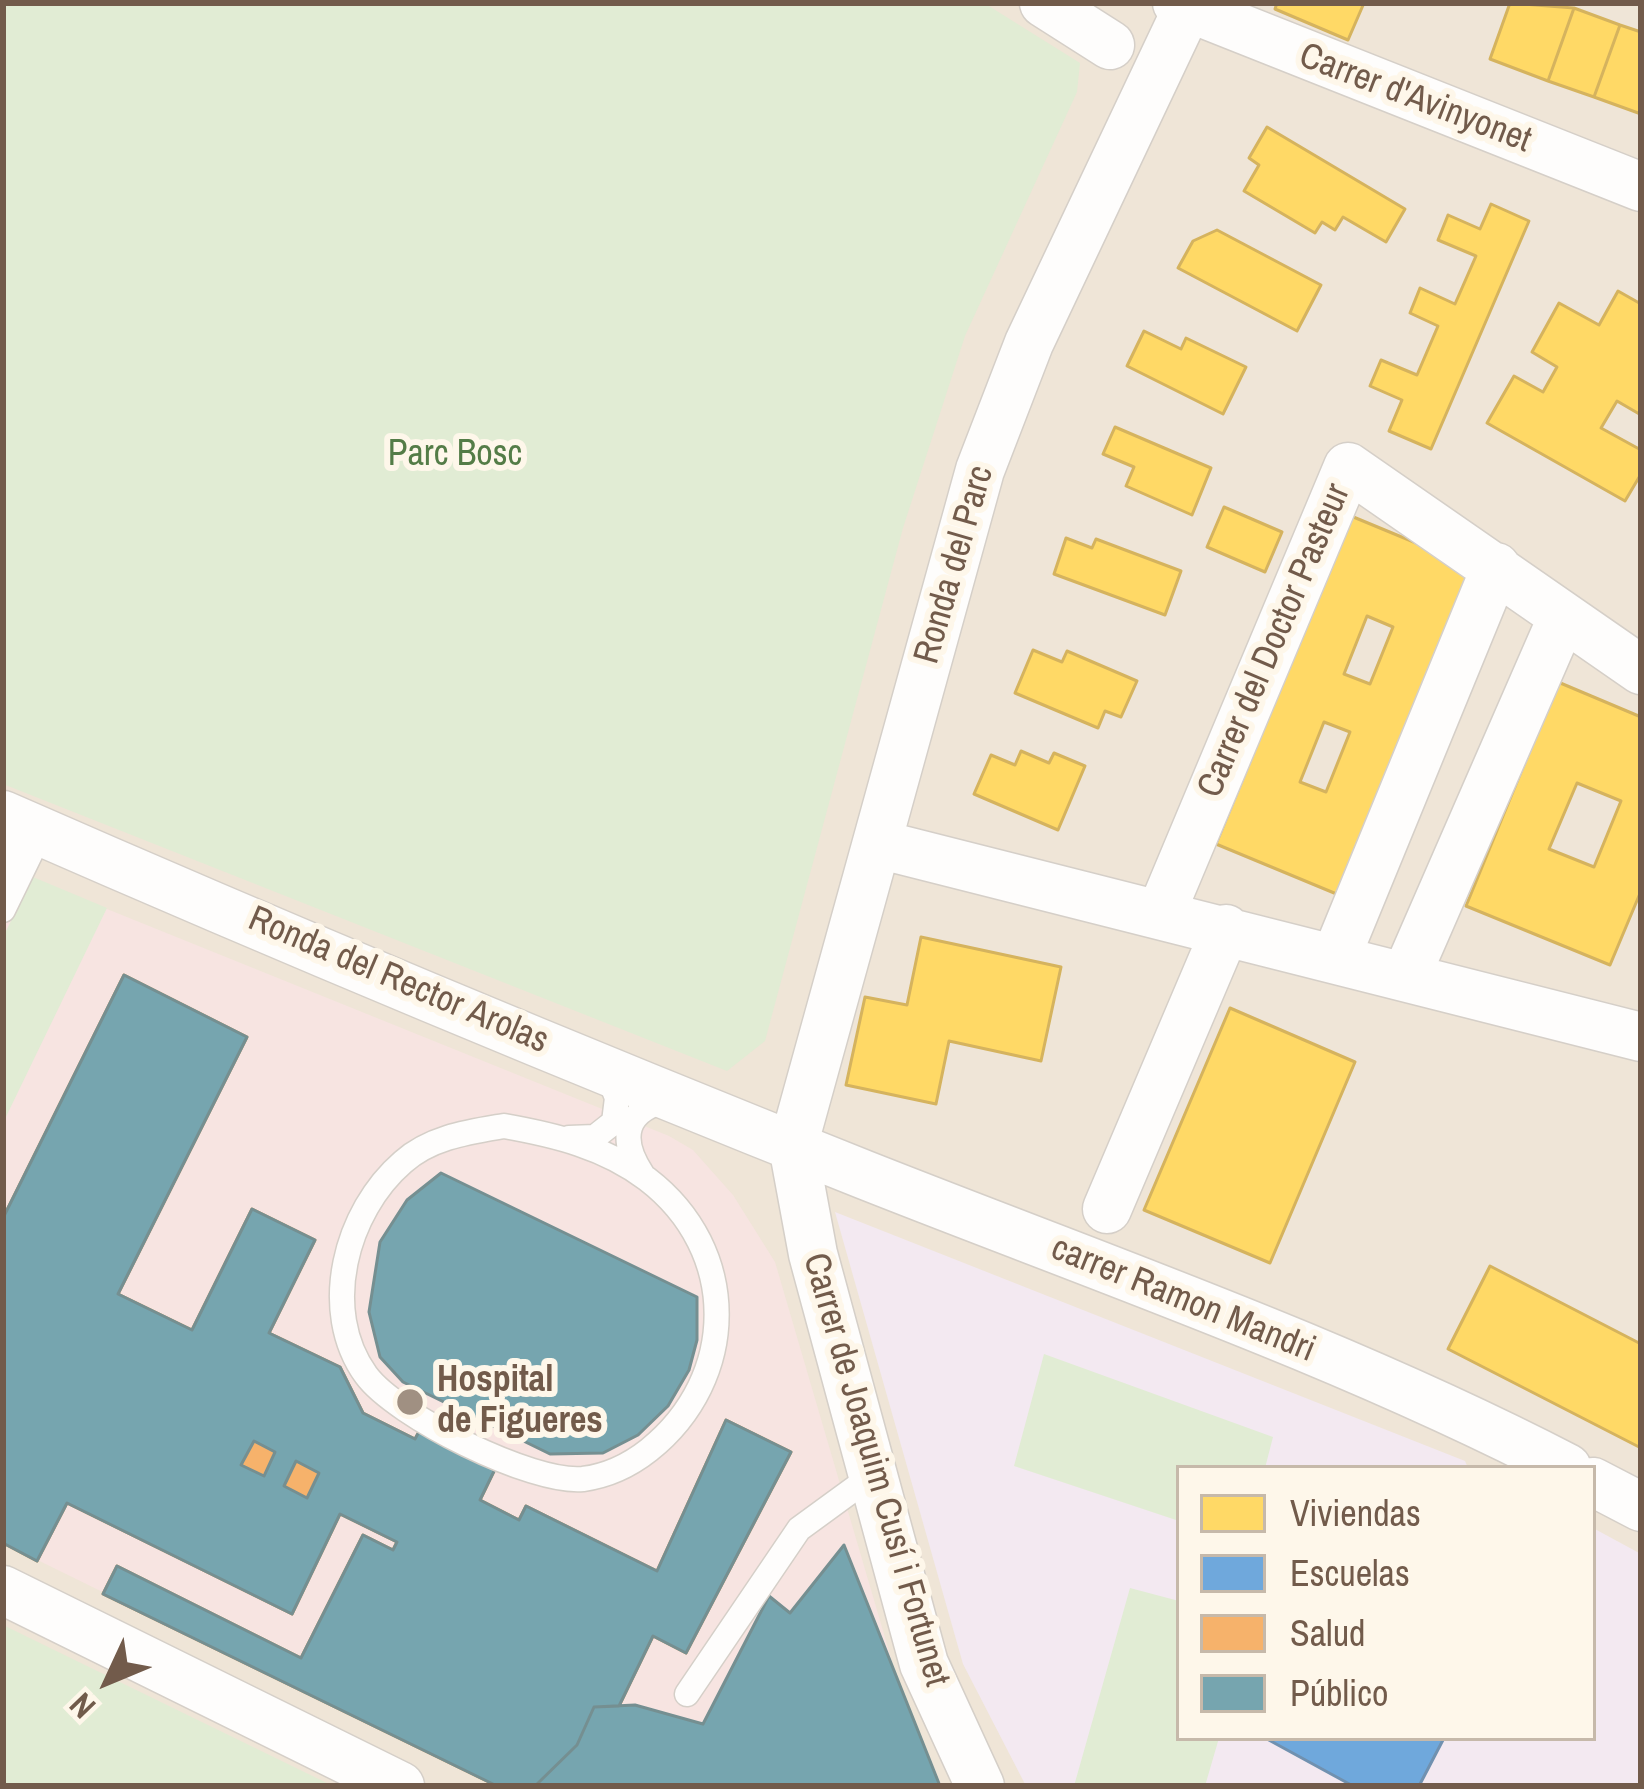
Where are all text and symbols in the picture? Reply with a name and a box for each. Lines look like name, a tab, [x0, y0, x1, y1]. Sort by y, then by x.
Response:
street label: Carrer d'Avinyonet	[1293, 35, 1537, 163]
park label: Parc Bosc	[388, 433, 522, 477]
street label: Ronda del Parc	[906, 461, 1004, 669]
street label: Carrer del Doctor Pasteur	[1189, 478, 1361, 804]
street label: Ronda del Rector Arolas	[242, 898, 554, 1064]
street label: carrer Ramon Mandri	[1045, 1227, 1321, 1373]
street label: Carrer de Joaquim Cusí i Fortunet	[792, 1249, 958, 1691]
place label: Hospital de Figueres	[437, 1359, 603, 1444]
marker: Hospital de Figueres	[394, 1386, 426, 1418]
legend	[1176, 1465, 1596, 1741]
text: Viviendas	[1290, 1489, 1421, 1537]
text: Escuelas	[1290, 1549, 1410, 1597]
text: Salud	[1290, 1609, 1366, 1657]
north arrow	[48, 1621, 168, 1741]
text: Público	[1290, 1669, 1388, 1717]
text: N	[59, 1684, 105, 1728]

